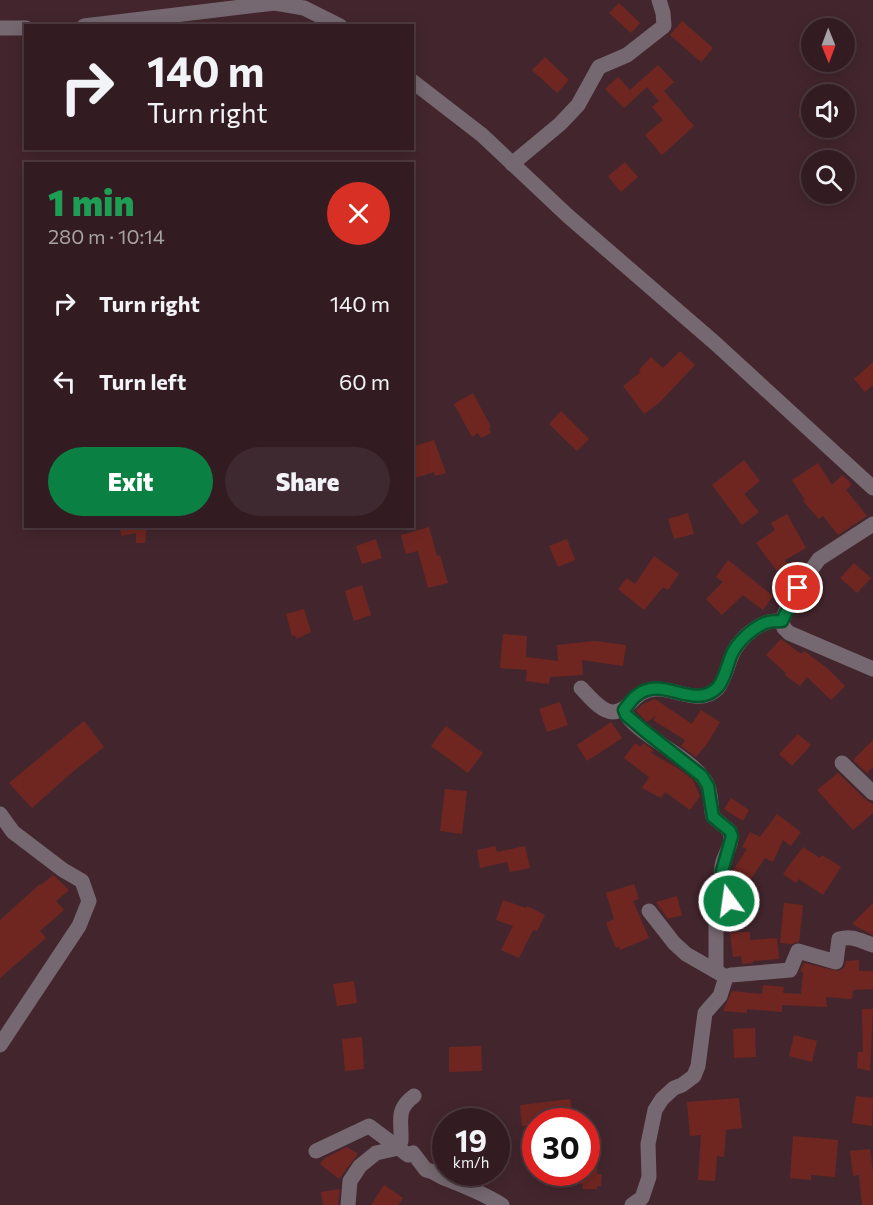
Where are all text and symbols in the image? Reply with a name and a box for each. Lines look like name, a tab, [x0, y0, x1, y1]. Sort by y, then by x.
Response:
north arrow	[801, 18, 855, 72]
map controls	[801, 18, 855, 204]
text: 140 m	[147, 44, 264, 96]
icon: right	[48, 48, 126, 126]
button: sound	[801, 84, 855, 138]
text: Turn right	[147, 96, 267, 129]
button: search	[801, 150, 855, 204]
text: 1 min	[48, 179, 134, 223]
button: close	[327, 182, 390, 245]
text: 280 m · 10:14	[48, 224, 165, 248]
icon: right	[48, 287, 81, 320]
text: Turn right	[99, 290, 200, 317]
text: 140 m	[330, 290, 390, 317]
icon: left	[48, 365, 81, 398]
text: Turn left	[99, 368, 186, 395]
text: 60 m	[339, 368, 390, 395]
button: Exit	[48, 447, 213, 516]
button: Share	[225, 447, 390, 516]
pin	[772, 562, 823, 613]
icon: arrive	[781, 571, 814, 604]
position arrow	[697, 869, 761, 933]
speed limit sign: 30	[522, 1108, 600, 1186]
text: 19	[455, 1121, 487, 1158]
text: km/h	[453, 1153, 489, 1171]

